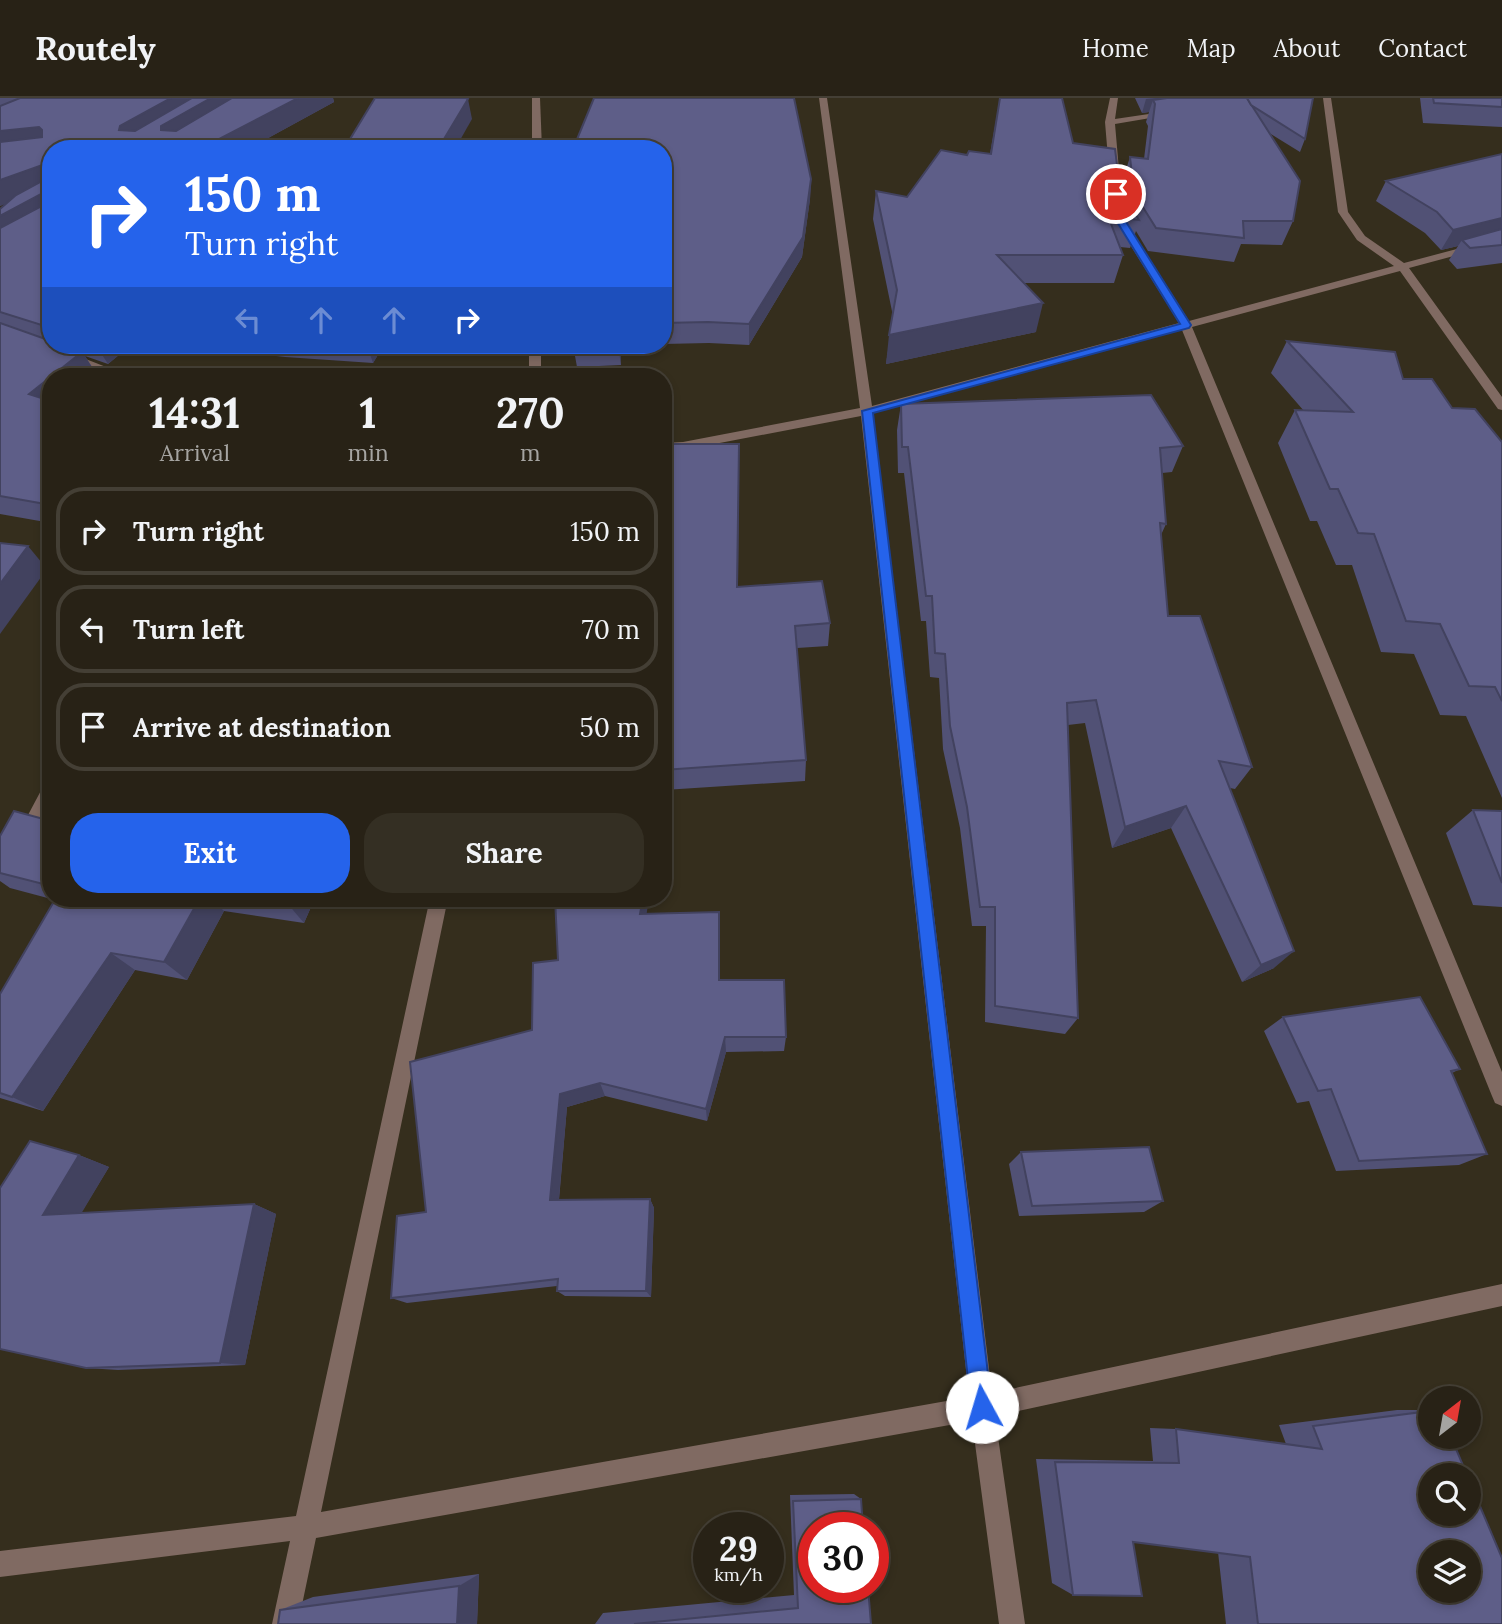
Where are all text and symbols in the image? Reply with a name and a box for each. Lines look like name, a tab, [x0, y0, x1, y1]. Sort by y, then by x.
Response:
text: Routely	[35, 27, 156, 69]
text: Home	[1082, 33, 1149, 64]
text: Map	[1187, 33, 1236, 64]
text: About	[1274, 33, 1340, 64]
text: Contact	[1378, 33, 1467, 64]
text: 150 m	[185, 162, 321, 224]
pin	[1086, 164, 1146, 224]
icon: right	[70, 168, 161, 259]
icon: arrive	[1097, 175, 1135, 213]
text: Turn right	[185, 223, 338, 264]
icon: left	[229, 301, 267, 339]
icon: ahead	[302, 301, 340, 339]
icon: ahead	[375, 301, 413, 339]
icon: right	[448, 301, 486, 339]
text: 14:31	[149, 386, 240, 440]
text: 1	[360, 386, 377, 440]
text: 270	[496, 386, 565, 440]
text: Arrival	[160, 438, 230, 467]
text: min	[348, 438, 389, 467]
text: m	[520, 438, 541, 467]
icon: right	[74, 512, 112, 550]
text: Turn right	[133, 515, 264, 548]
text: 150 m	[570, 515, 640, 548]
icon: left	[74, 610, 112, 648]
text: Turn left	[133, 613, 244, 646]
text: 70 m	[582, 613, 640, 646]
icon: arrive	[74, 708, 112, 746]
text: Arrive at destination	[133, 711, 391, 744]
text: 50 m	[580, 711, 640, 744]
button: Exit	[70, 813, 350, 893]
button: Share	[364, 813, 644, 893]
position arrow	[945, 1370, 1019, 1444]
north arrow	[1418, 1386, 1480, 1449]
map controls	[1418, 1386, 1481, 1603]
button: search	[1418, 1463, 1481, 1526]
speed limit sign: 30	[798, 1512, 889, 1603]
text: 29	[719, 1526, 758, 1571]
button: layers	[1418, 1540, 1481, 1603]
text: km/h	[714, 1563, 763, 1586]

